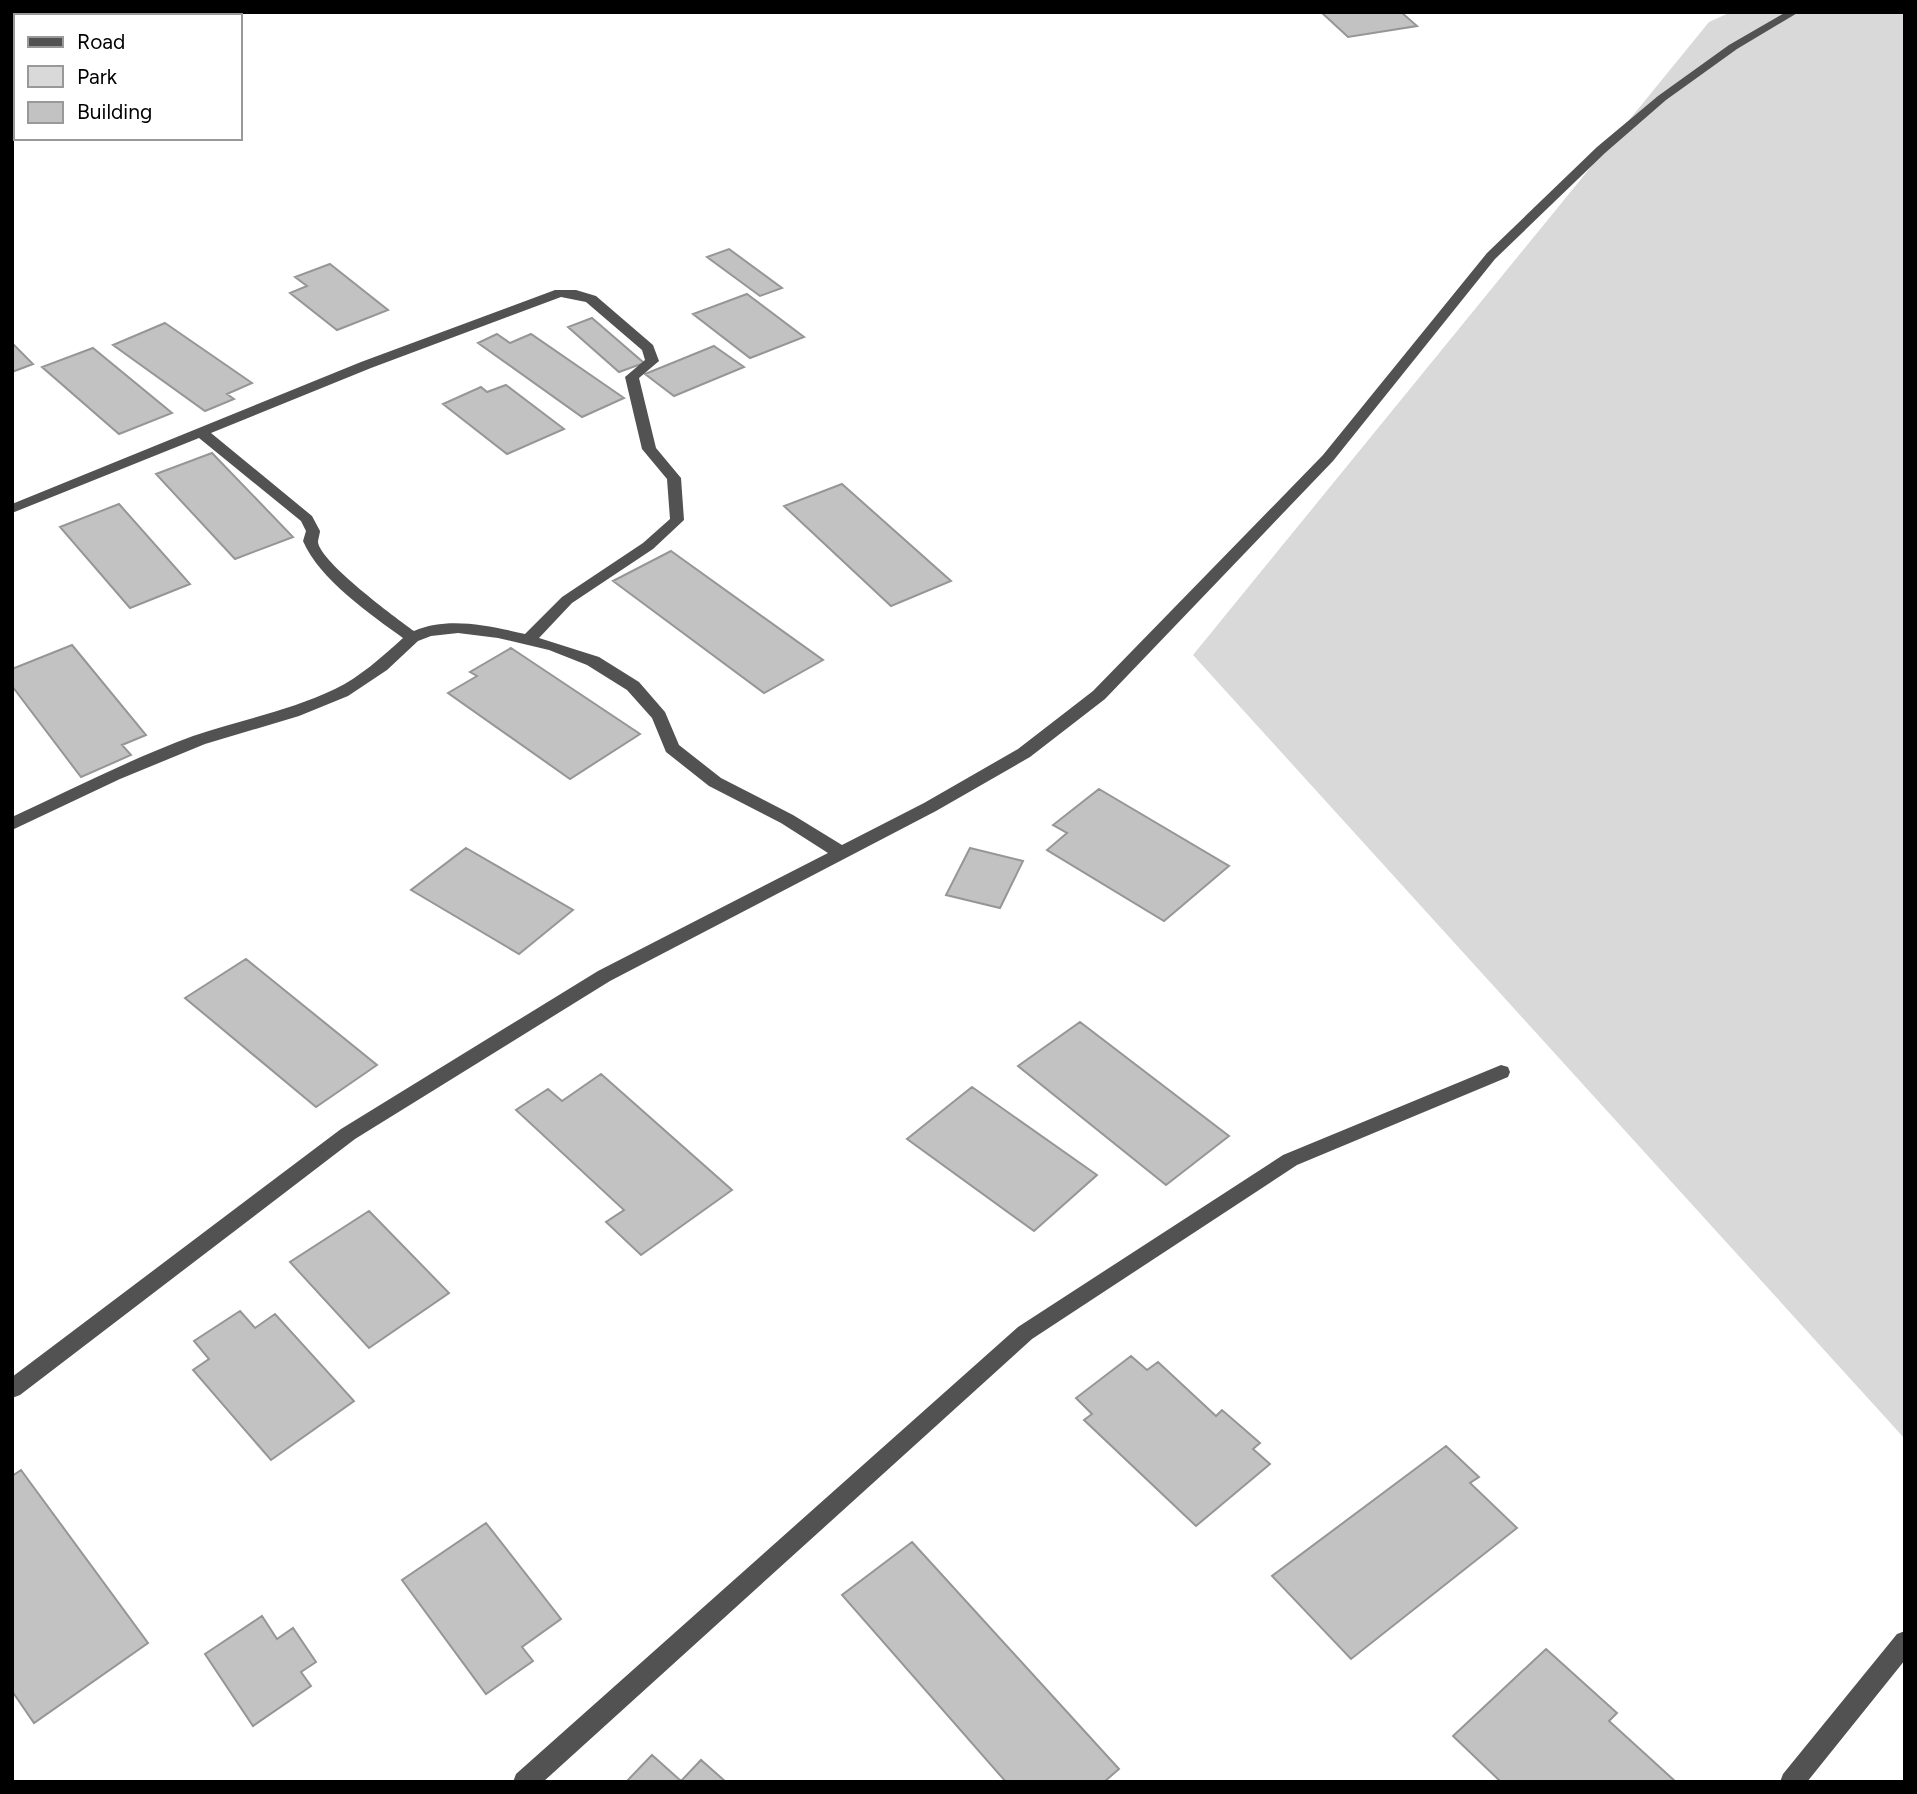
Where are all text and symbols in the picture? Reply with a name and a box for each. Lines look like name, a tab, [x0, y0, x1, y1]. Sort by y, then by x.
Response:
legend	[14, 14, 242, 140]
text: Road	[77, 29, 125, 54]
text: Park	[77, 64, 118, 89]
text: Building	[77, 99, 152, 124]

